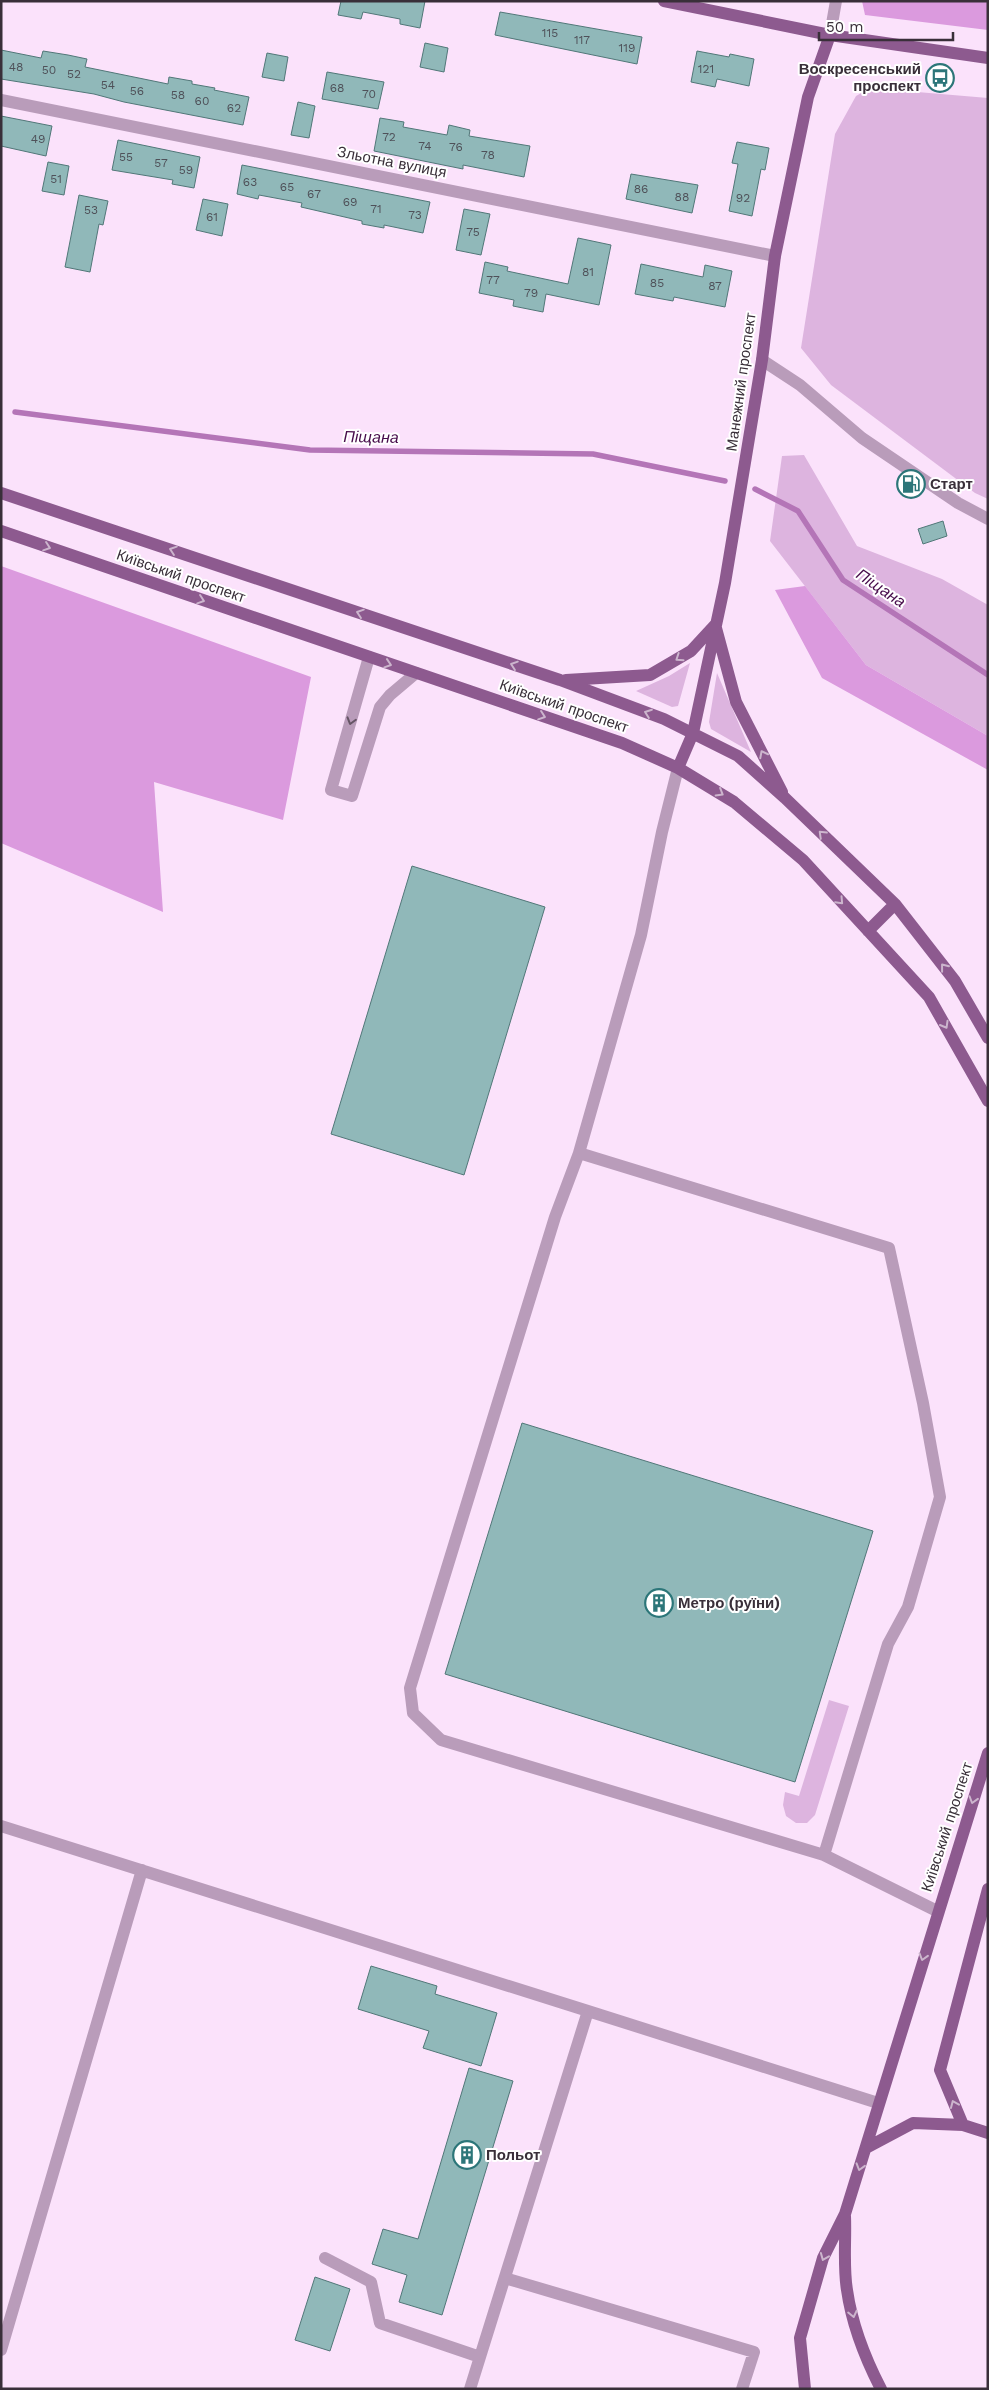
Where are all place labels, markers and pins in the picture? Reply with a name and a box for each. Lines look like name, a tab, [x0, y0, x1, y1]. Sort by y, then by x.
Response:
place label: Воскресенський проспект	[799, 60, 921, 95]
bus stop icon: Воскресенський проспект	[925, 63, 955, 93]
fuel station icon: Старт	[896, 469, 926, 499]
place label: Старт	[930, 475, 973, 493]
building icon: Метро (руїни)	[644, 1588, 674, 1618]
place label: Метро (руїни)	[678, 1594, 780, 1612]
building icon: Польот	[452, 2140, 482, 2170]
place label: Польот	[486, 2146, 540, 2164]

